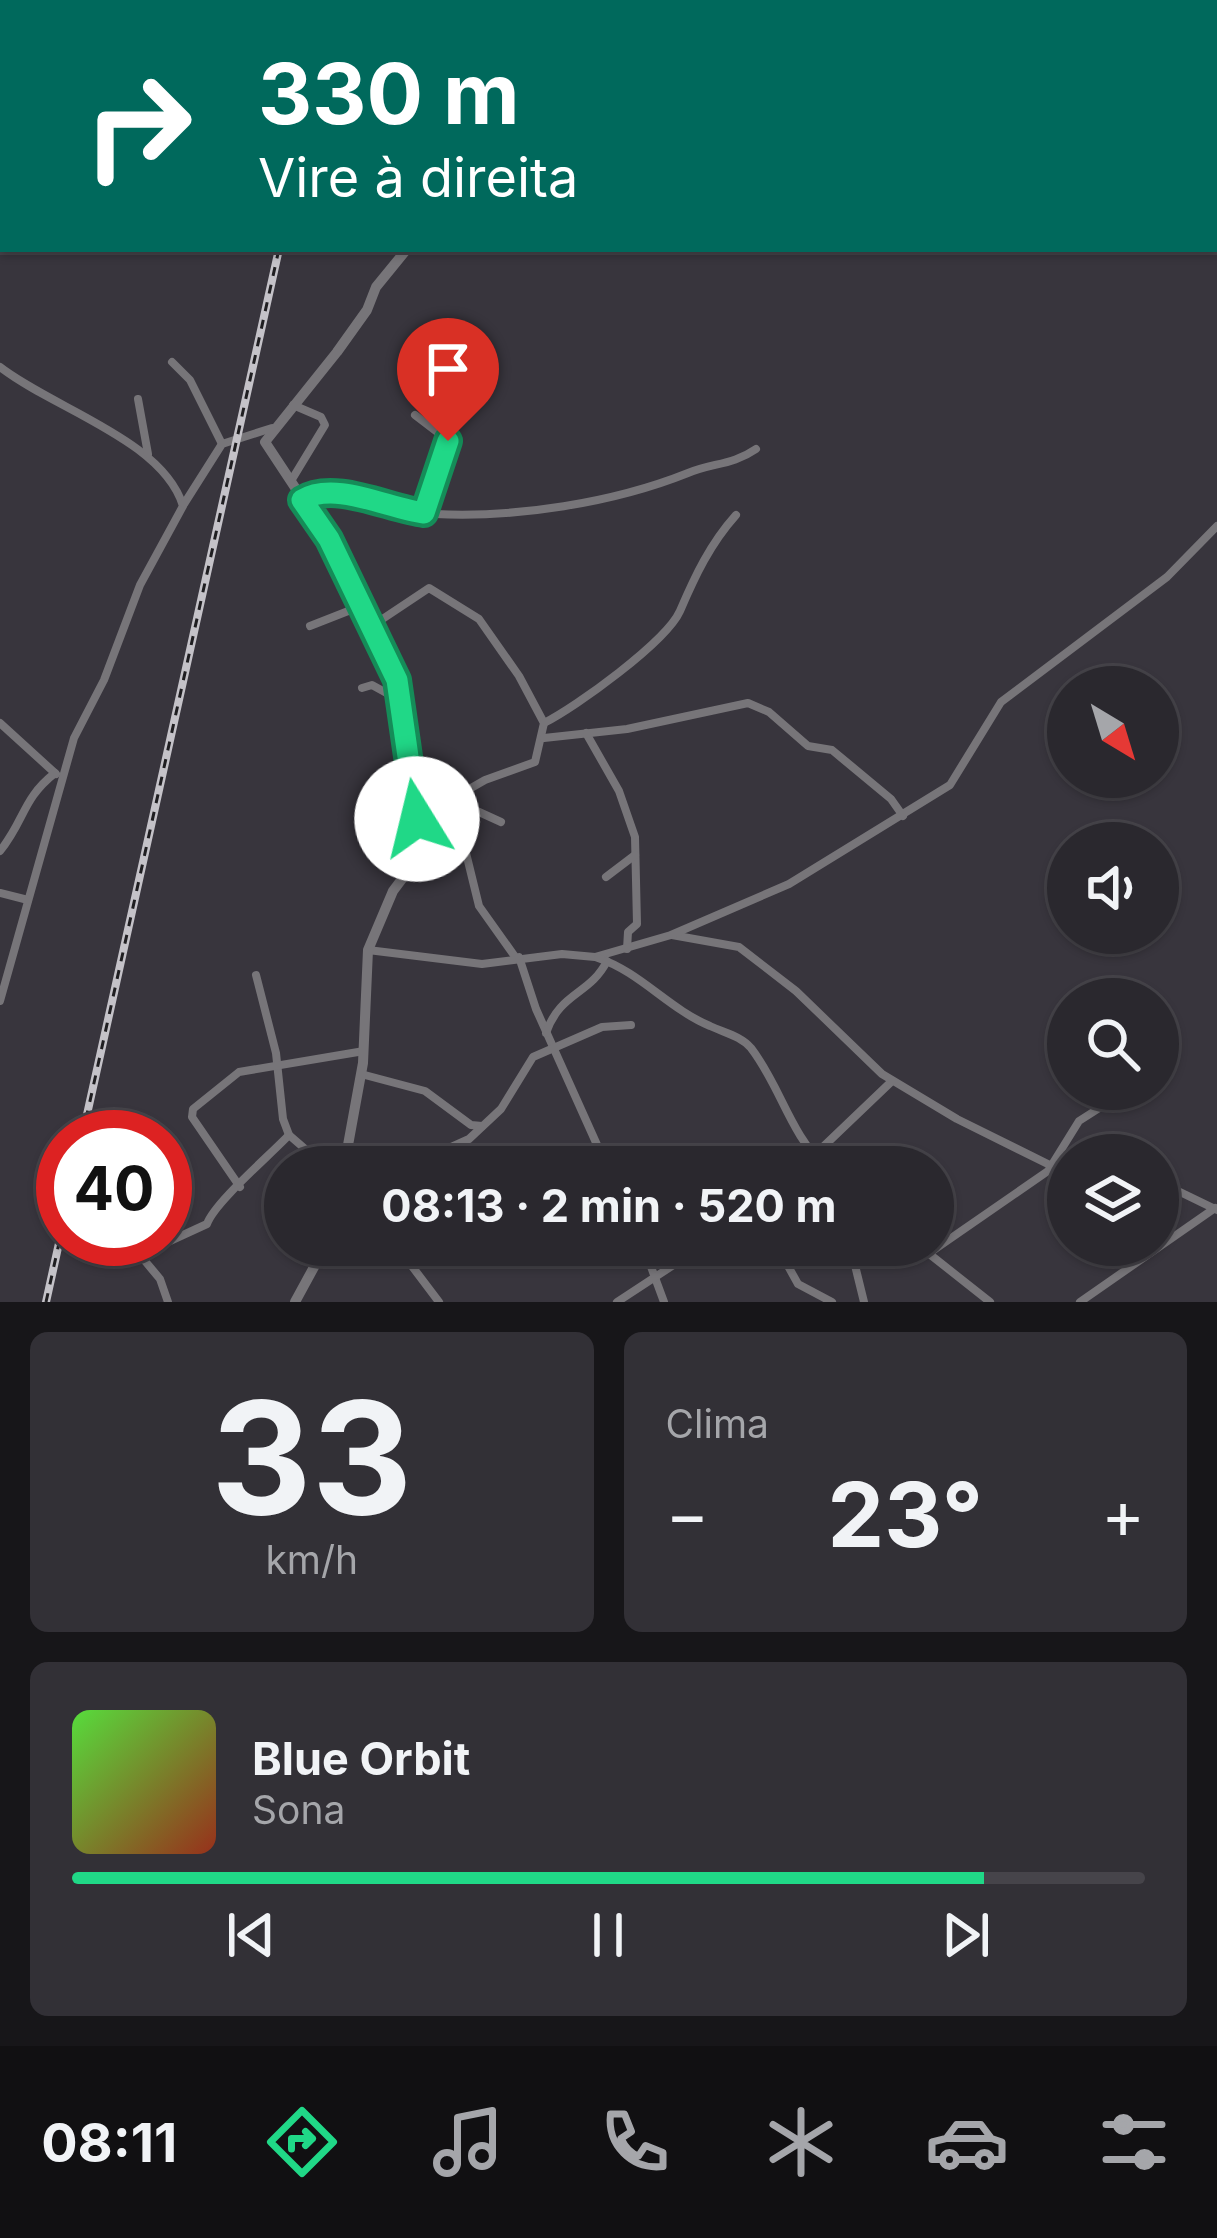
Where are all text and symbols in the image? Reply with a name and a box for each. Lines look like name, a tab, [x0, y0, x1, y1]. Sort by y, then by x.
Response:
text: 330 m	[258, 43, 520, 144]
icon: right	[60, 48, 216, 204]
text: Vire à direita	[258, 145, 578, 210]
pin	[397, 318, 499, 441]
icon: arrive	[415, 336, 481, 402]
north arrow	[1047, 666, 1179, 798]
map controls	[1047, 666, 1179, 1266]
position arrow	[354, 756, 480, 882]
button: sound	[1047, 822, 1179, 954]
button: search	[1047, 978, 1179, 1110]
speed limit sign: 40	[36, 1110, 192, 1266]
button: layers	[1047, 1134, 1179, 1266]
text: 08:13 · 2 min · 520 m	[381, 1178, 837, 1233]
text: 33	[211, 1363, 412, 1552]
text: Clima	[666, 1400, 769, 1447]
text: 23°	[827, 1460, 983, 1569]
text: −	[666, 1474, 709, 1554]
text: +	[1101, 1474, 1145, 1554]
text: km/h	[265, 1536, 358, 1583]
text: Blue Orbit	[252, 1731, 470, 1786]
text: Sona	[252, 1786, 345, 1833]
icon: previous	[218, 1902, 284, 1968]
icon: pause	[575, 1902, 641, 1968]
icon: next	[933, 1902, 999, 1968]
icon: directions	[260, 2100, 344, 2184]
icon: music	[426, 2100, 510, 2184]
icon: phone	[593, 2100, 677, 2184]
icon: climate	[759, 2100, 843, 2184]
icon: car	[925, 2100, 1009, 2184]
icon: filters	[1092, 2100, 1176, 2184]
text: 08:11	[41, 2110, 177, 2175]

